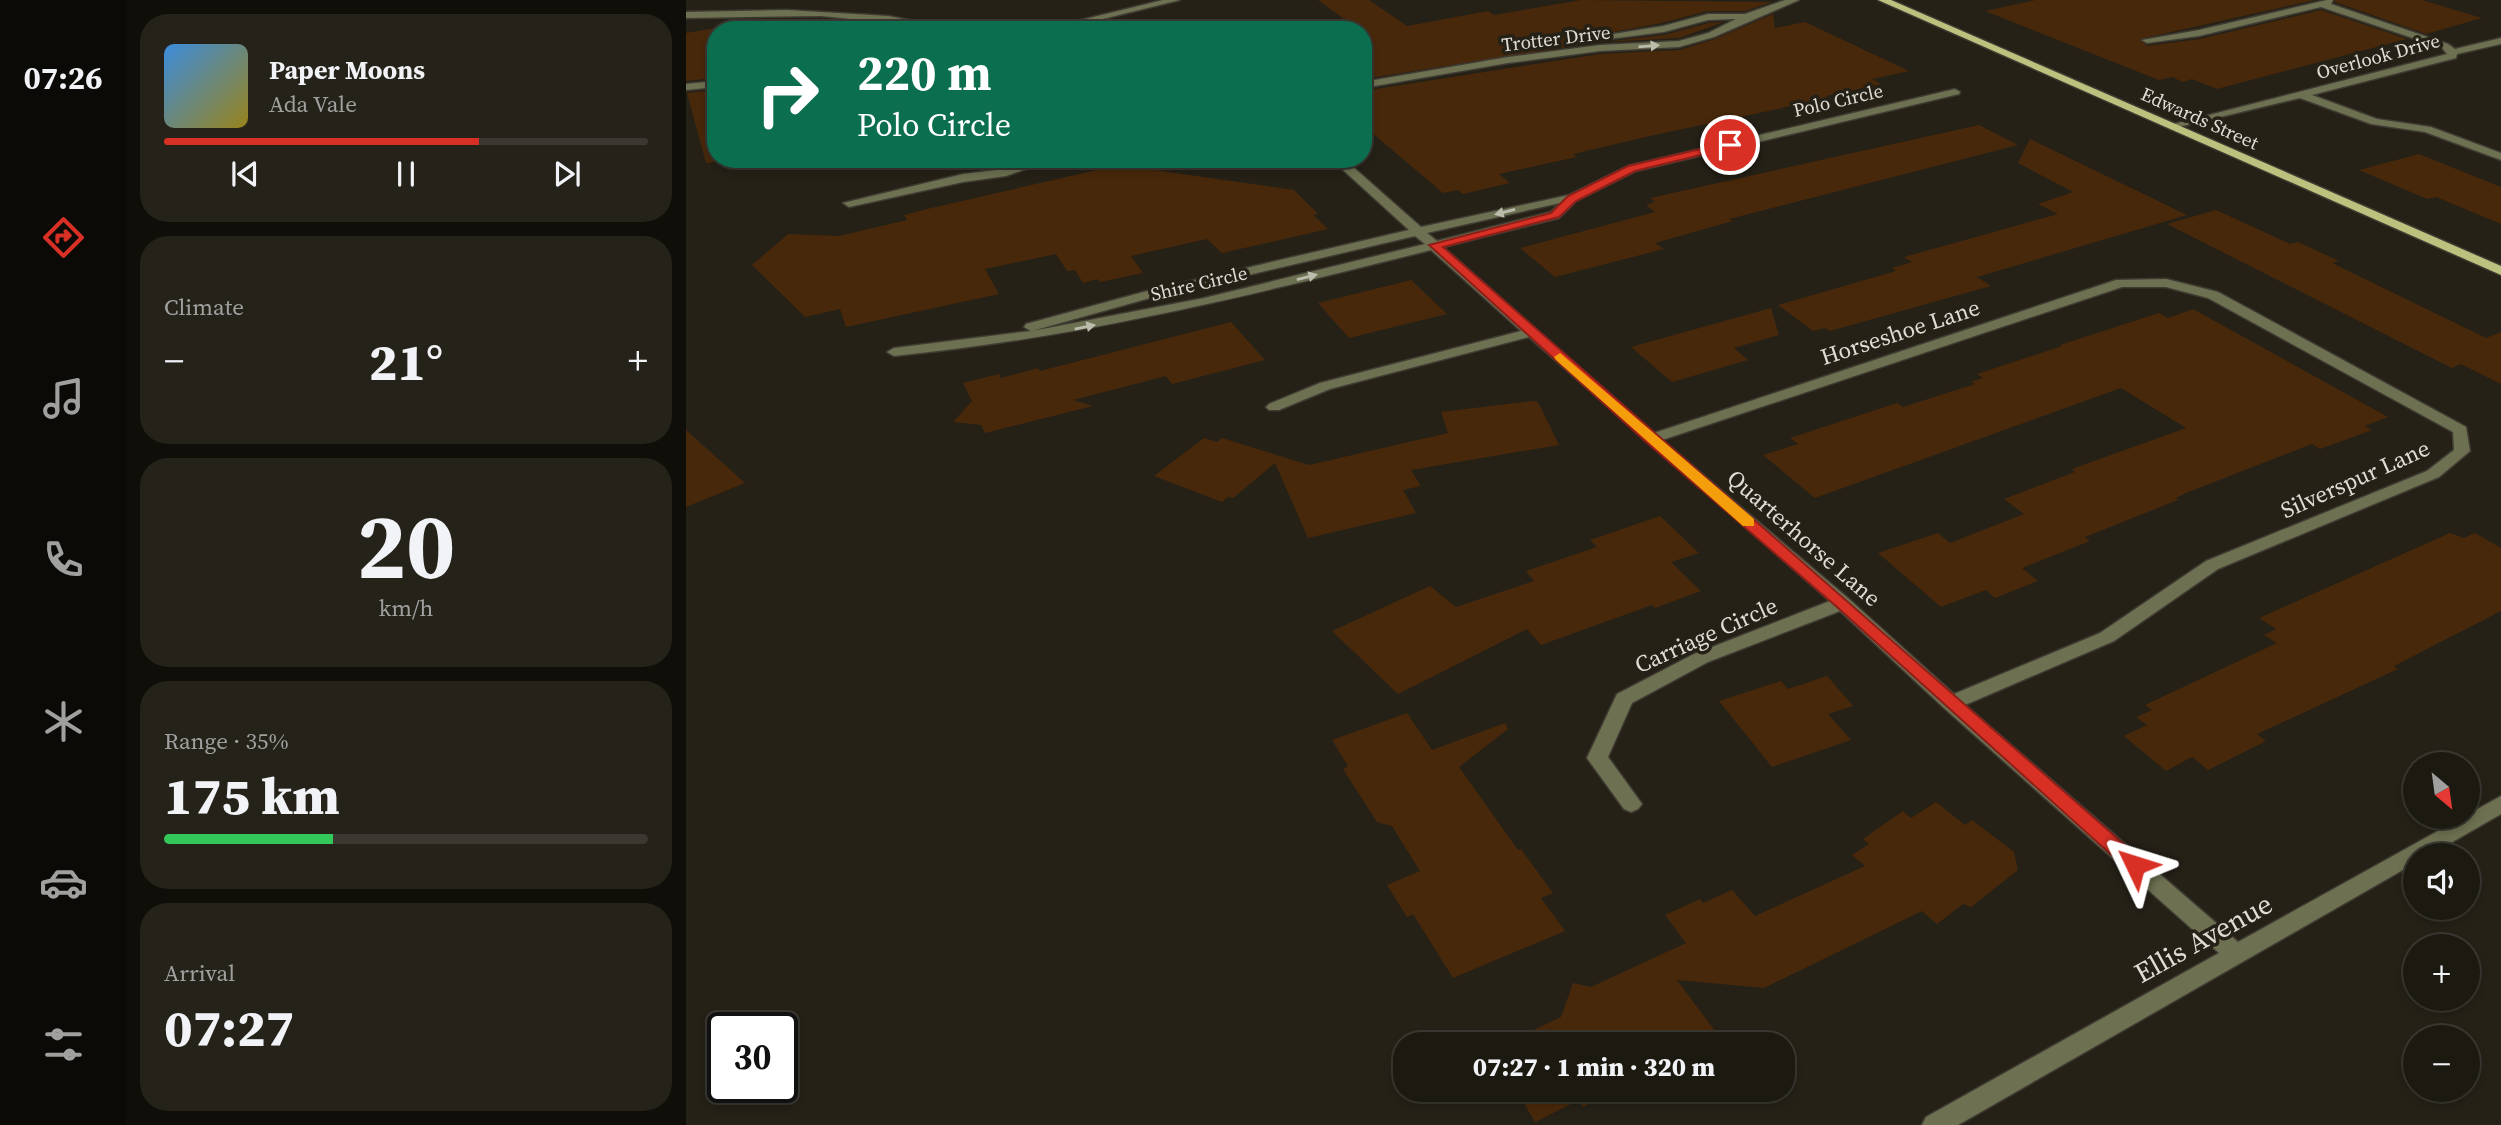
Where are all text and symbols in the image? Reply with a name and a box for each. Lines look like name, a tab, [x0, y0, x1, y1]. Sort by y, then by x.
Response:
street label: Trotter Drive	[1500, 18, 1612, 58]
street label: Overlook Drive	[2313, 27, 2443, 85]
text: 220 m	[857, 39, 992, 106]
one-way arrow	[1638, 41, 1660, 52]
icon: right	[742, 49, 833, 140]
text: Paper Moons	[269, 52, 425, 88]
text: 07:26	[24, 56, 102, 100]
street label: Polo Circle	[1790, 77, 1886, 123]
street label: Edwards Street	[2137, 80, 2264, 156]
text: Ada Vale	[269, 88, 357, 120]
text: Polo Circle	[857, 103, 1011, 147]
pin	[1700, 115, 1760, 175]
icon: arrive	[1711, 126, 1749, 164]
icon: previous	[226, 155, 264, 193]
icon: pause	[387, 155, 425, 193]
icon: next	[548, 155, 586, 193]
one-way arrow	[1494, 206, 1516, 217]
icon: directions	[39, 213, 88, 262]
street label: Shire Circle	[1148, 259, 1250, 307]
one-way arrow	[1296, 271, 1318, 282]
text: Climate	[164, 291, 244, 323]
street label: Horseshoe Lane	[1816, 291, 1984, 373]
one-way arrow	[1074, 322, 1096, 333]
text: 21°	[369, 326, 443, 397]
text: −	[164, 335, 184, 387]
text: +	[628, 335, 648, 387]
icon: music	[39, 374, 88, 423]
street label: Silverspur Lane	[2275, 432, 2435, 526]
street label: Quarterhorse Lane	[1720, 462, 1888, 614]
text: 20	[357, 484, 455, 608]
icon: phone	[39, 535, 88, 584]
street label: Carriage Circle	[1630, 589, 1782, 681]
text: km/h	[379, 592, 433, 624]
icon: climate	[39, 697, 88, 746]
text: Range · 35%	[164, 725, 289, 757]
north arrow	[2403, 752, 2480, 830]
map controls	[2403, 752, 2480, 1102]
text: 175 km	[164, 760, 340, 831]
position arrow	[2098, 828, 2172, 902]
button: sound	[2403, 843, 2480, 920]
icon: car	[39, 858, 88, 907]
street label: Ellis Avenue	[2127, 884, 2279, 992]
button: +	[2403, 934, 2480, 1011]
text: Arrival	[164, 957, 235, 989]
text: 07:27	[164, 992, 294, 1063]
speed limit sign: 30	[707, 1012, 798, 1103]
icon: filters	[39, 1020, 88, 1069]
button: −	[2403, 1025, 2480, 1102]
text: 07:27 · 1 min · 320 m	[1473, 1049, 1715, 1085]

